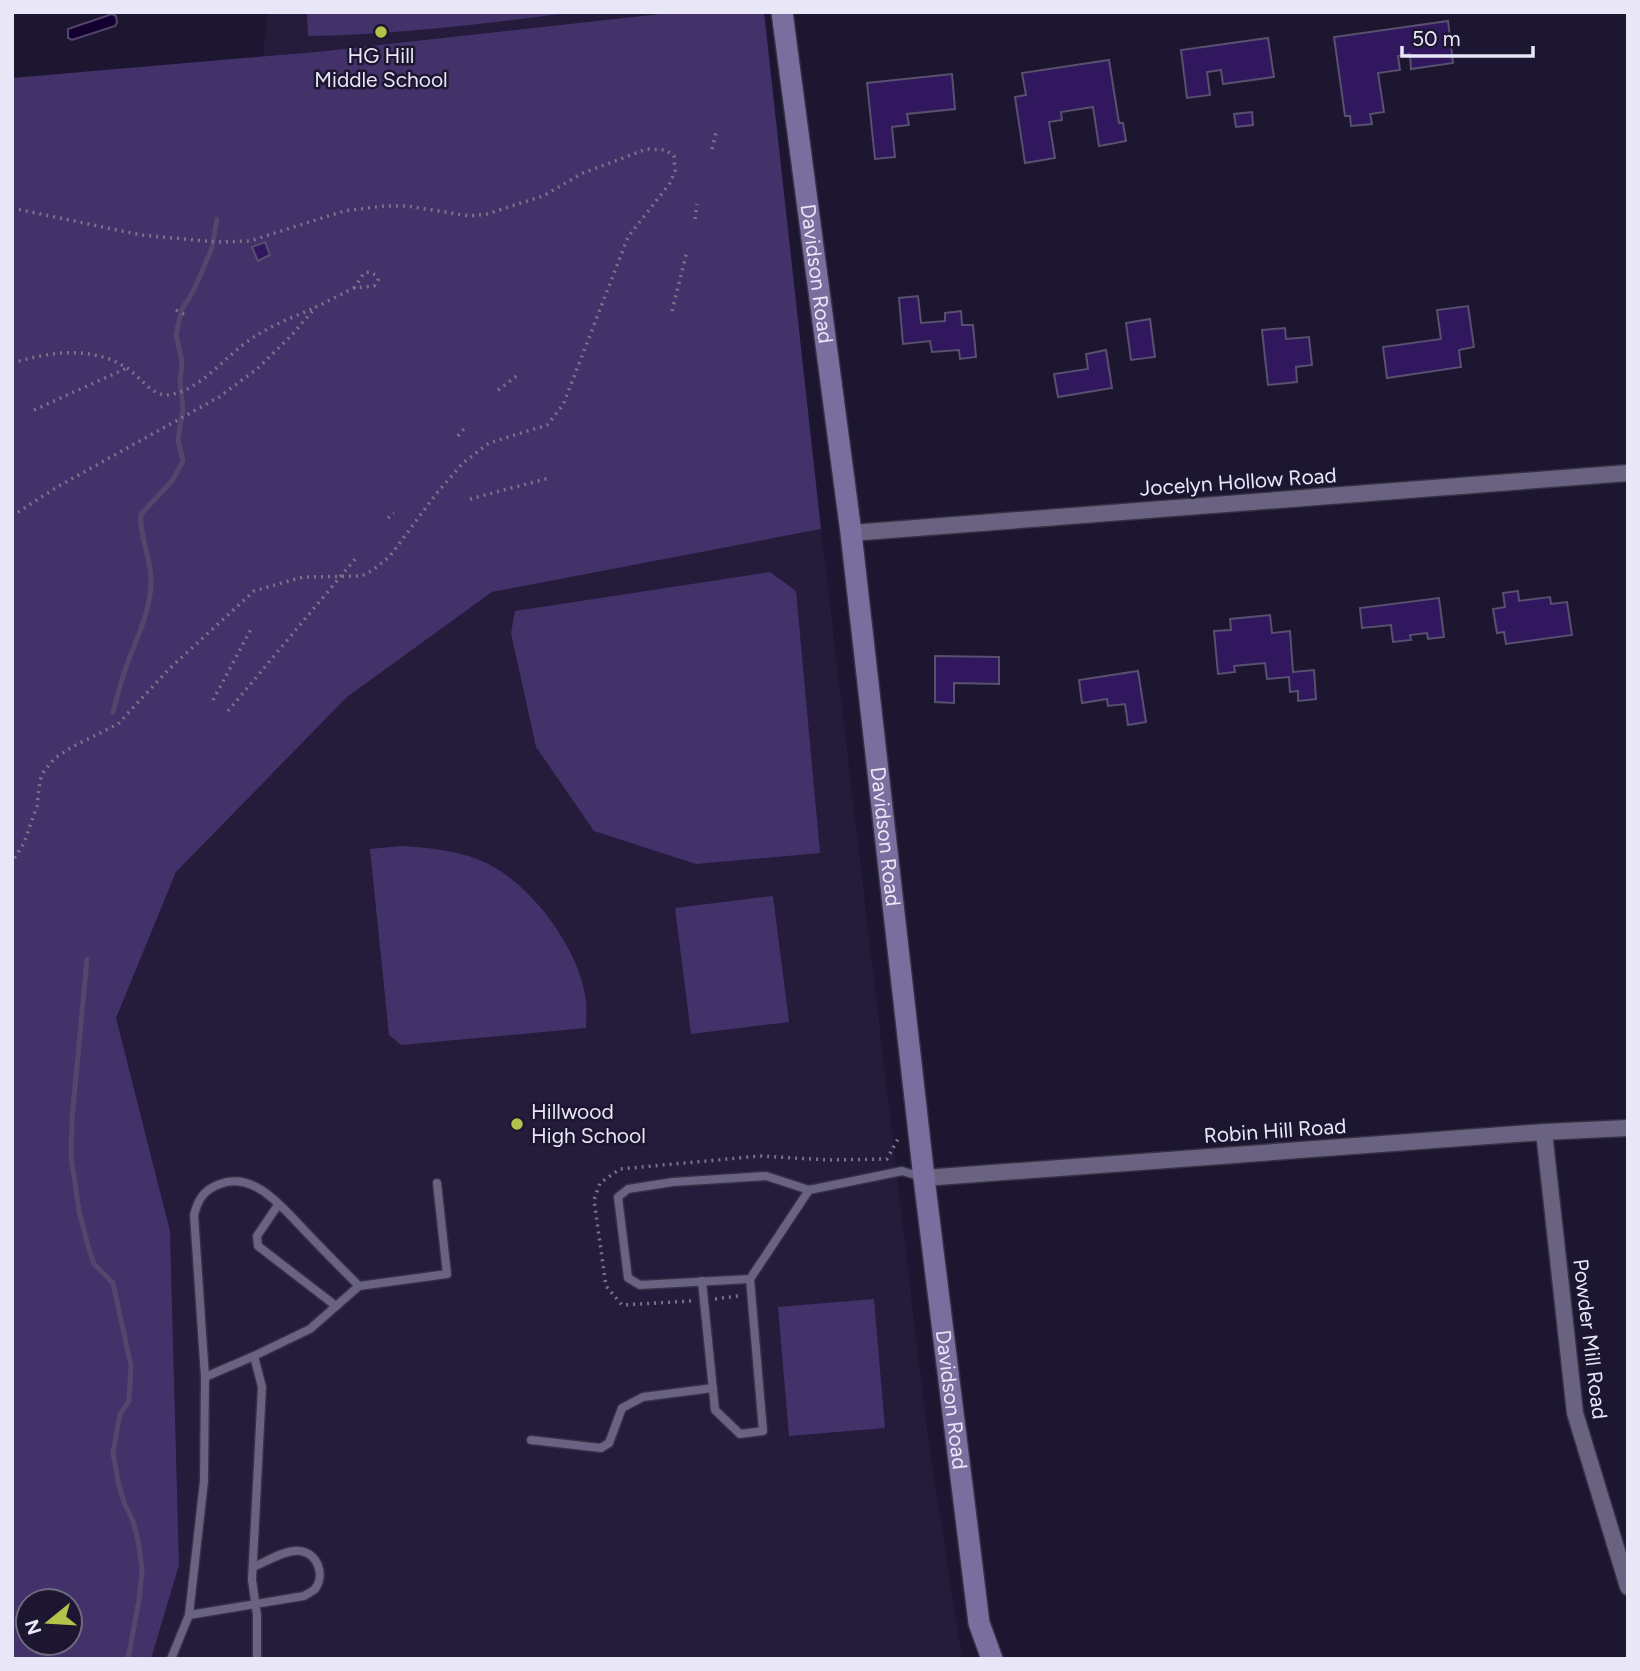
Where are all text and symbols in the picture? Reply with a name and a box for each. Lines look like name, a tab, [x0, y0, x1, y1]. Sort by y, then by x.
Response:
scale bar	[1402, 14, 1533, 58]
marker: HG Hill Middle School	[373, 24, 389, 40]
text: 50 m	[1412, 26, 1461, 51]
place label: HG Hill Middle School	[314, 43, 448, 92]
street label: Davidson Road	[796, 202, 839, 345]
street label: Jocelyn Hollow Road	[1139, 462, 1337, 501]
street label: Davidson Road	[866, 765, 906, 908]
place label: Hillwood High School	[531, 1099, 646, 1148]
street label: Robin Hill Road	[1203, 1113, 1347, 1148]
marker: Hillwood High School	[509, 1116, 525, 1132]
street label: Powder Mill Road	[1568, 1257, 1613, 1421]
street label: Davidson Road	[931, 1328, 973, 1471]
north arrow	[14, 1587, 84, 1657]
text: N	[20, 1617, 47, 1638]

